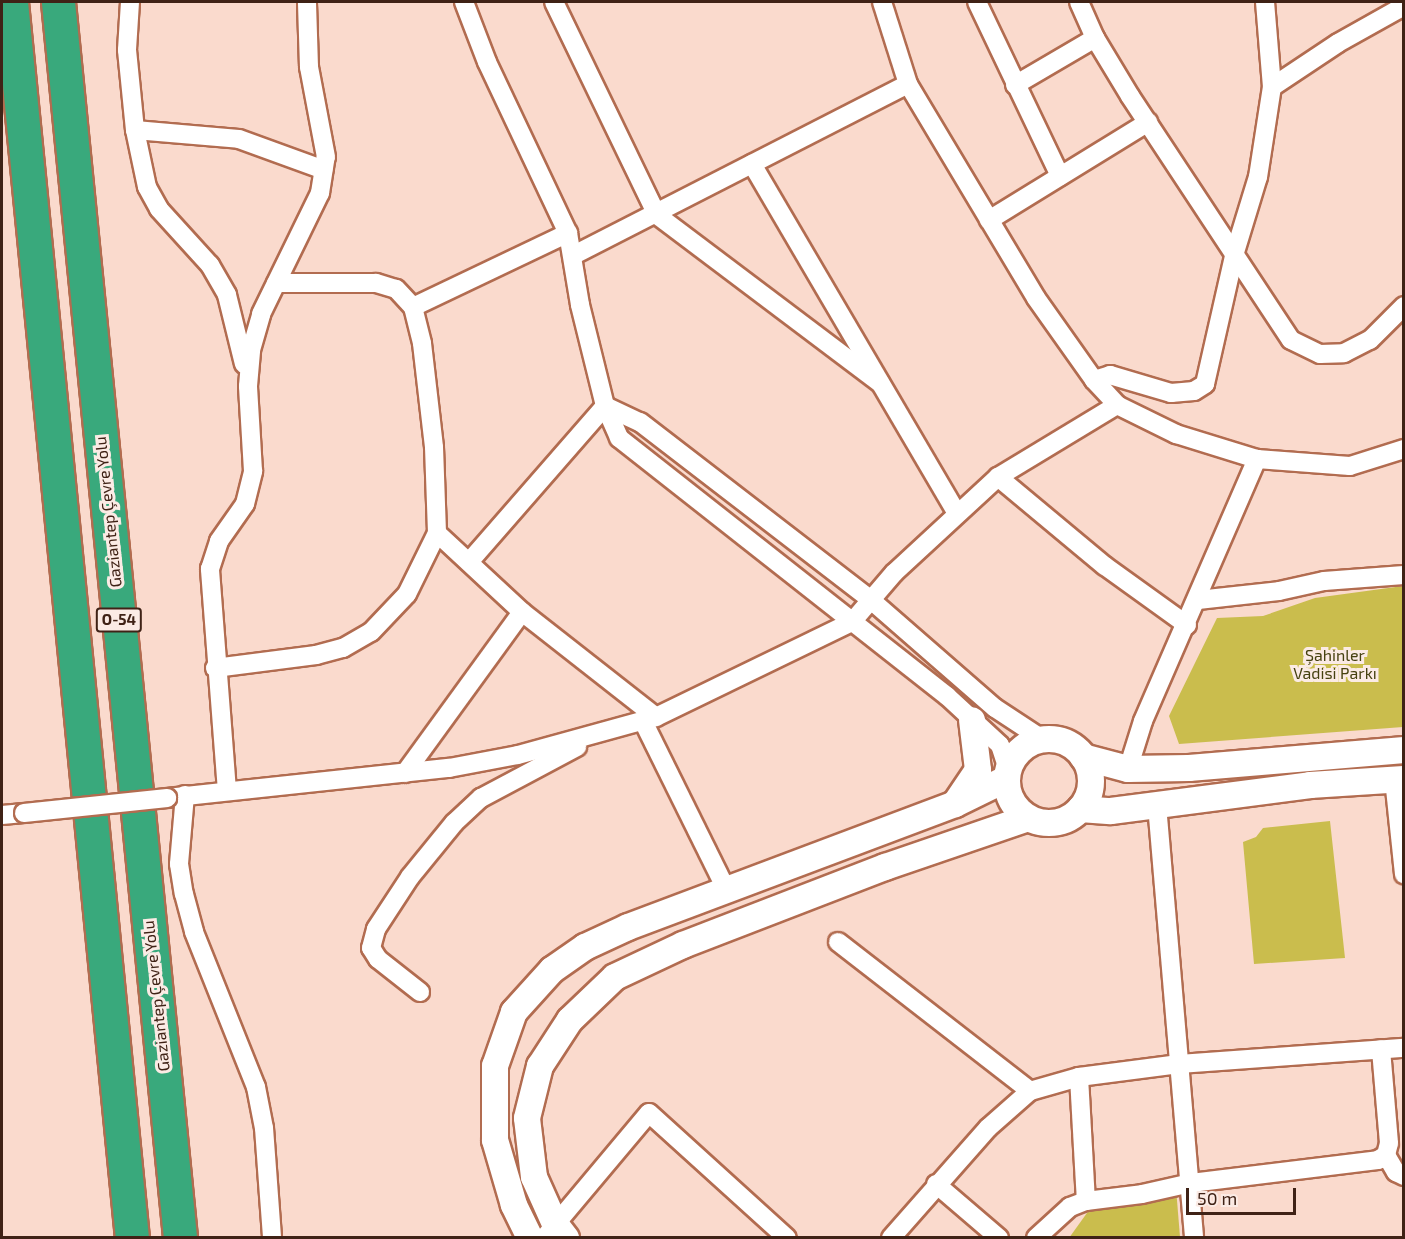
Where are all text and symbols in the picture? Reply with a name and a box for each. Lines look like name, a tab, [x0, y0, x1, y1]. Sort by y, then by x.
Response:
street label: Gaziantep Çevre Yolu	[91, 435, 125, 589]
road number: O-54	[95, 608, 143, 632]
park label: Şahinler Vadisi Parkı	[1293, 645, 1377, 683]
street label: Gaziantep Çevre Yolu	[139, 919, 173, 1073]
scale bar	[1189, 1176, 1298, 1214]
text: 50 m	[1197, 1187, 1237, 1209]

